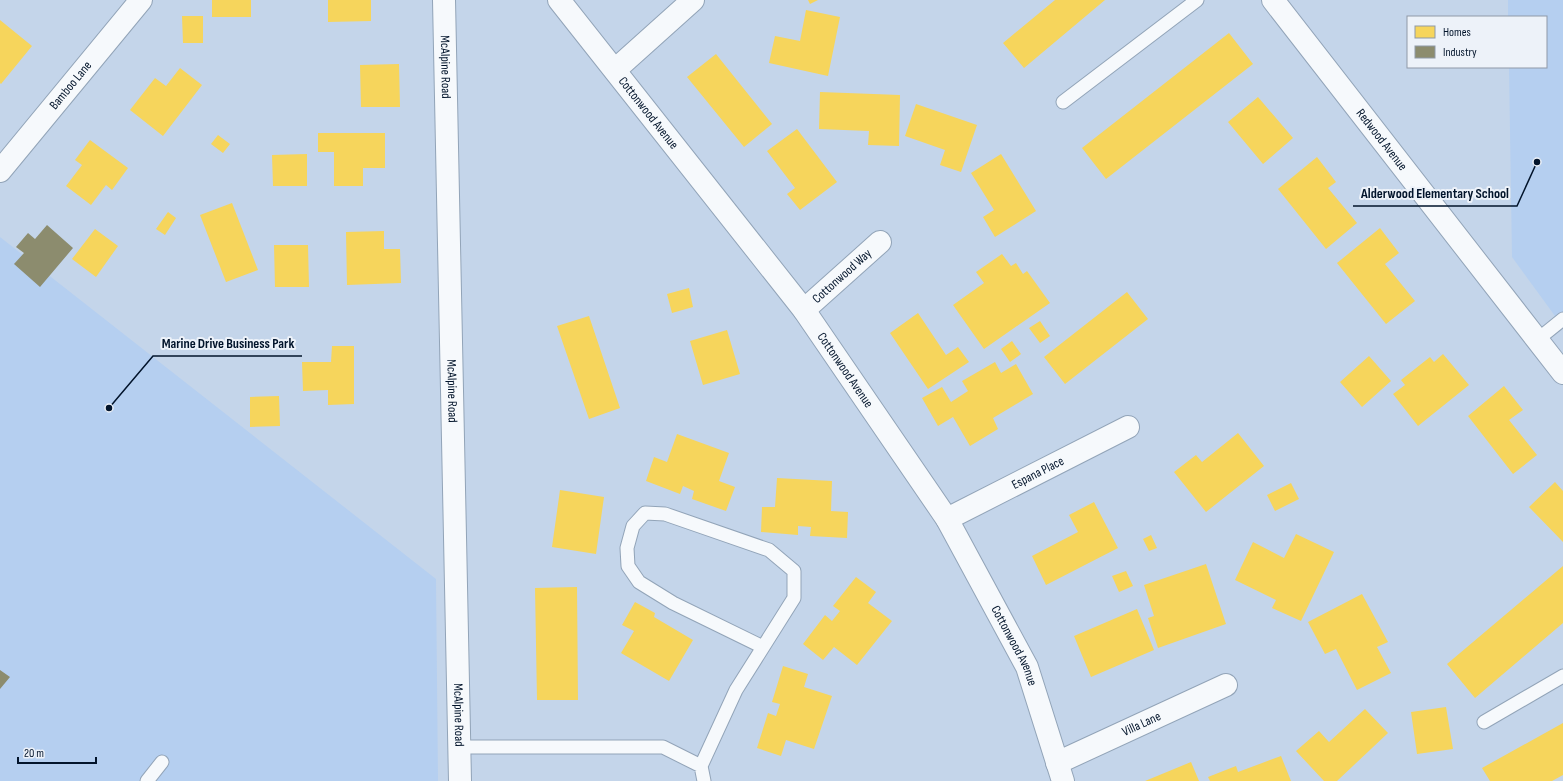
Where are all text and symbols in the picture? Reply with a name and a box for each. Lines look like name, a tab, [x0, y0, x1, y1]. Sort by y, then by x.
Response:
legend	[1407, 16, 1547, 68]
text: Homes	[1443, 25, 1471, 40]
street label: McAlpine Road	[437, 35, 454, 99]
text: Industry	[1443, 45, 1477, 60]
street label: Bamboo Lane	[46, 58, 95, 113]
street label: Cottonwood Avenue	[615, 74, 682, 152]
street label: Redwood Avenue	[1353, 106, 1411, 174]
callout: Alderwood Elementary School	[1353, 180, 1517, 206]
text: Alderwood Elementary School	[1360, 185, 1509, 202]
street label: Cottonwood Way	[809, 245, 875, 307]
street label: Cottonwood Avenue	[814, 329, 877, 411]
callout: Marine Drive Business Park	[153, 330, 302, 356]
text: Marine Drive Business Park	[162, 335, 294, 352]
street label: McAlpine Road	[443, 359, 461, 423]
street label: Espana Place	[1009, 453, 1067, 493]
street label: Cottonwood Avenue	[987, 603, 1040, 688]
street label: McAlpine Road	[450, 683, 467, 747]
street label: Villa Lane	[1120, 708, 1163, 740]
scale bar	[18, 739, 96, 765]
text: 20 m	[24, 746, 44, 761]

